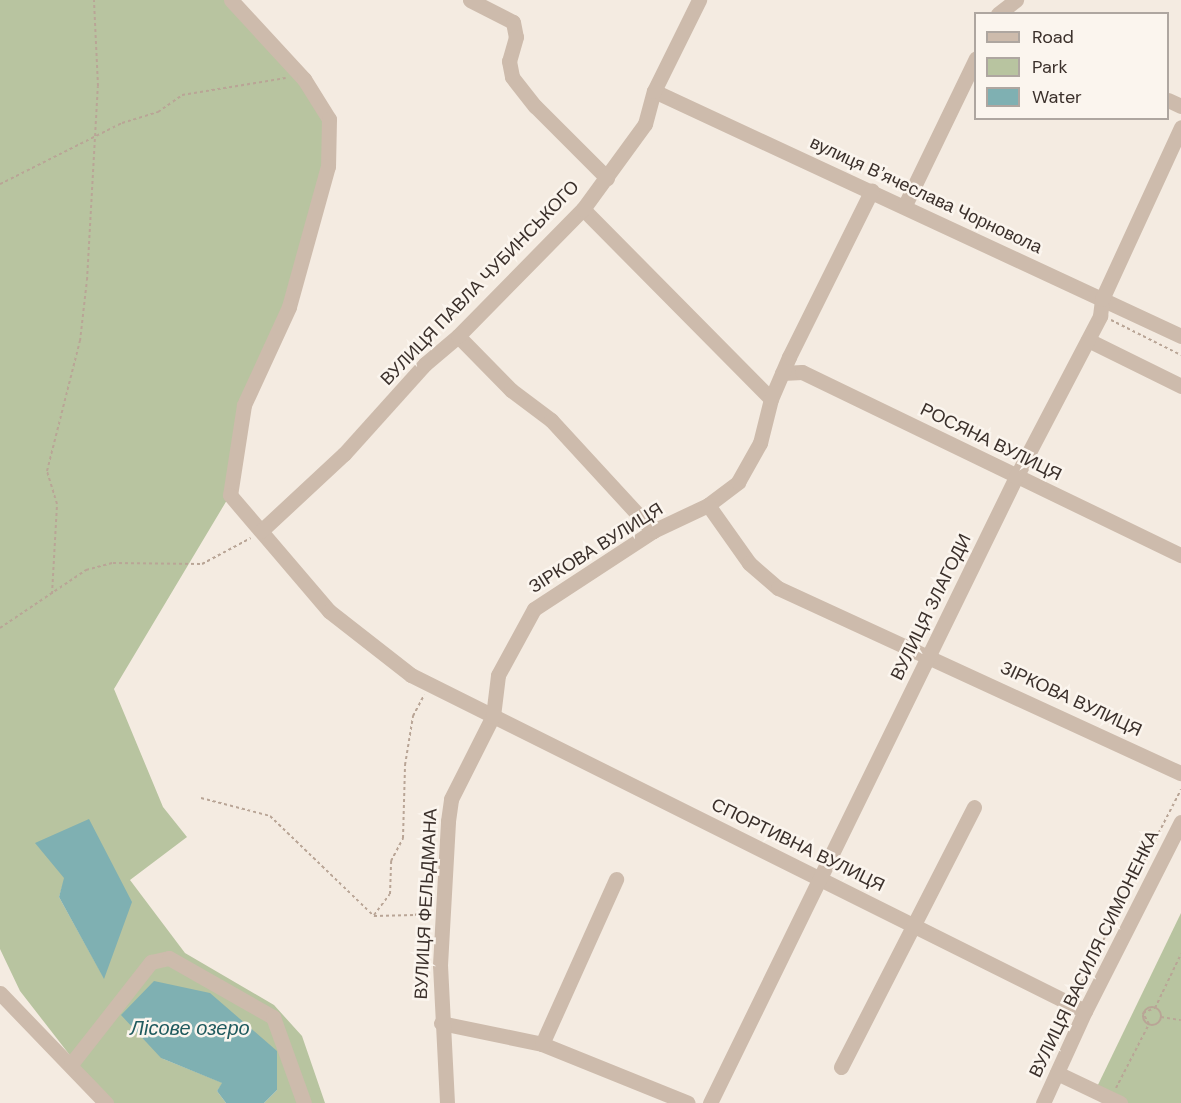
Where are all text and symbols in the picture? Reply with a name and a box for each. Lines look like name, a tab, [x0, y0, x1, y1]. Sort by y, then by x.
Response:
legend	[974, 12, 1169, 120]
text: Road	[1032, 25, 1074, 49]
text: Park	[1032, 55, 1068, 79]
text: Water	[1032, 85, 1082, 109]
street label: вулиця Вʼячеслава Чорновола	[807, 132, 1045, 258]
street label: ВУЛИЦЯ ПАВЛА ЧУБИНСЬКОГО	[376, 176, 584, 390]
street label: РОСЯНА ВУЛИЦЯ	[917, 398, 1065, 486]
street label: ЗІРКОВА ВУЛИЦЯ	[525, 498, 667, 598]
street label: ВУЛИЦЯ ЗЛАГОДИ	[886, 530, 976, 684]
street label: ЗІРКОВА ВУЛИЦЯ	[997, 657, 1145, 741]
street label: СПОРТИВНА ВУЛИЦЯ	[708, 794, 888, 896]
street label: ВУЛИЦЯ ФЕЛЬДМАНА	[410, 808, 442, 1000]
street label: ВУЛИЦЯ ВАСИЛЯ СИМОНЕНКА	[1025, 827, 1163, 1081]
water label: Лісове озеро	[130, 1016, 250, 1040]

